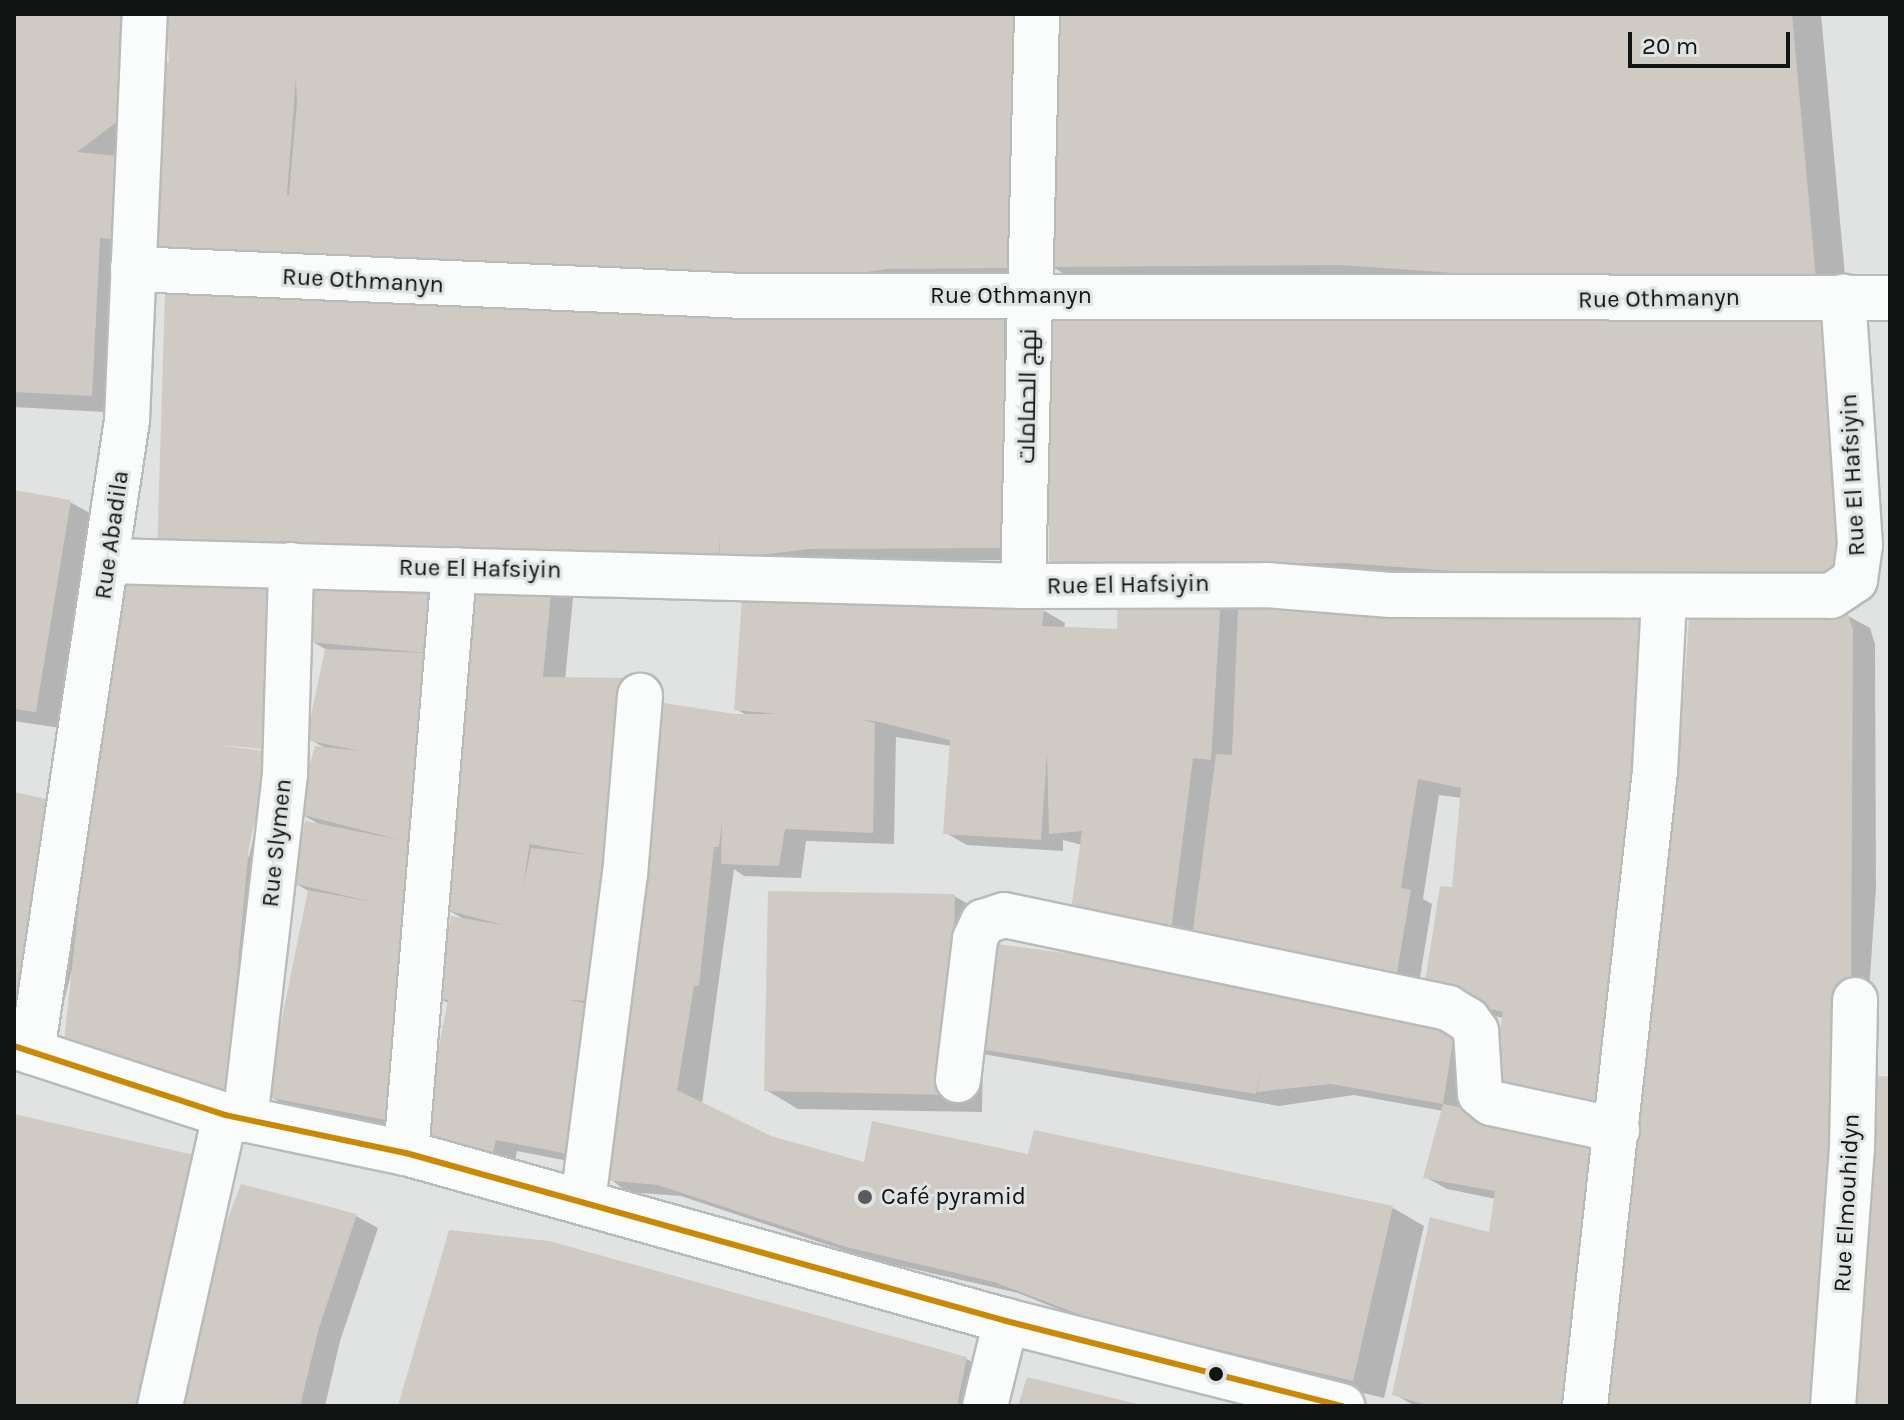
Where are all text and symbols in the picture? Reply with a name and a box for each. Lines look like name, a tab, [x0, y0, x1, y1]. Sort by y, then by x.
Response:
scale bar	[1632, 16, 1794, 66]
text: 20 m	[1642, 32, 1698, 60]
street label: Rue Othmanyn	[281, 262, 445, 300]
street label: Rue Othmanyn	[930, 282, 1092, 310]
street label: Rue Othmanyn	[1578, 283, 1740, 315]
street label: نهج الحمامات	[1012, 328, 1044, 464]
street label: Rue El Hafsiyin	[1834, 393, 1872, 557]
street label: Rue Abadila	[89, 469, 135, 601]
street label: Rue El Hafsiyin	[398, 553, 562, 585]
street label: Rue El Hafsiyin	[1046, 569, 1210, 601]
street label: Rue Slymen	[256, 777, 298, 909]
street label: Rue Elmouhidyn	[1828, 1113, 1866, 1293]
place label: Café pyramid	[881, 1183, 1026, 1211]
marker: Café pyramid	[856, 1188, 874, 1206]
unlabelled marker	[1208, 1366, 1224, 1382]

